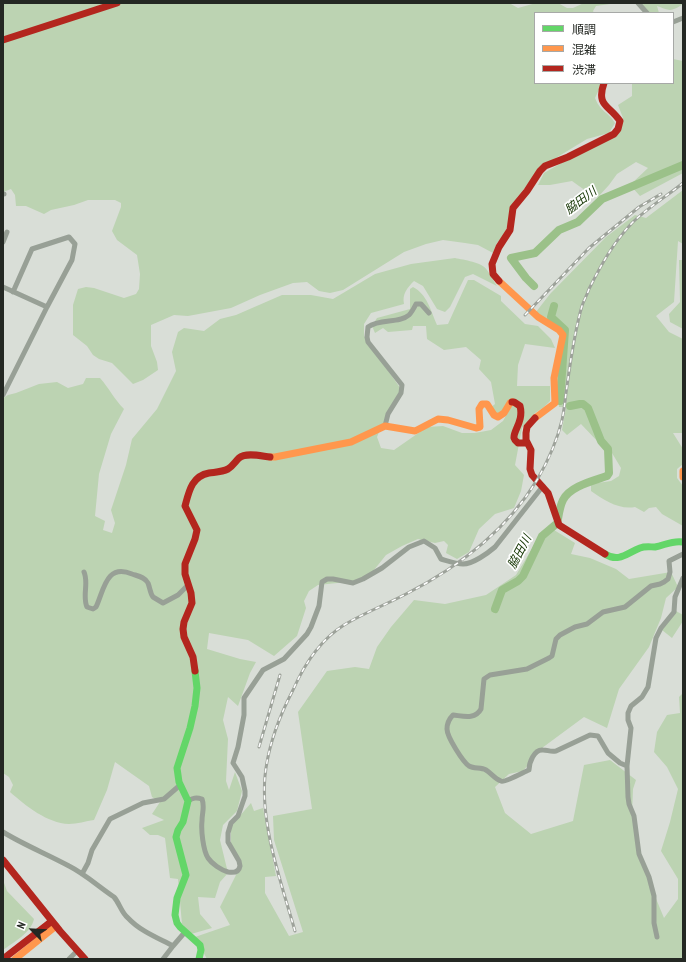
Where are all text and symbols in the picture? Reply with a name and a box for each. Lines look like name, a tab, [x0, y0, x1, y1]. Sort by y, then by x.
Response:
legend	[534, 12, 674, 84]
text: 順調	[572, 22, 596, 37]
text: 混雑	[572, 42, 596, 57]
text: 渋滞	[572, 62, 596, 77]
water label: 脇田川	[562, 184, 600, 218]
water label: 脇田川	[505, 533, 535, 571]
north arrow	[12, 910, 52, 950]
text: N	[13, 920, 29, 931]

